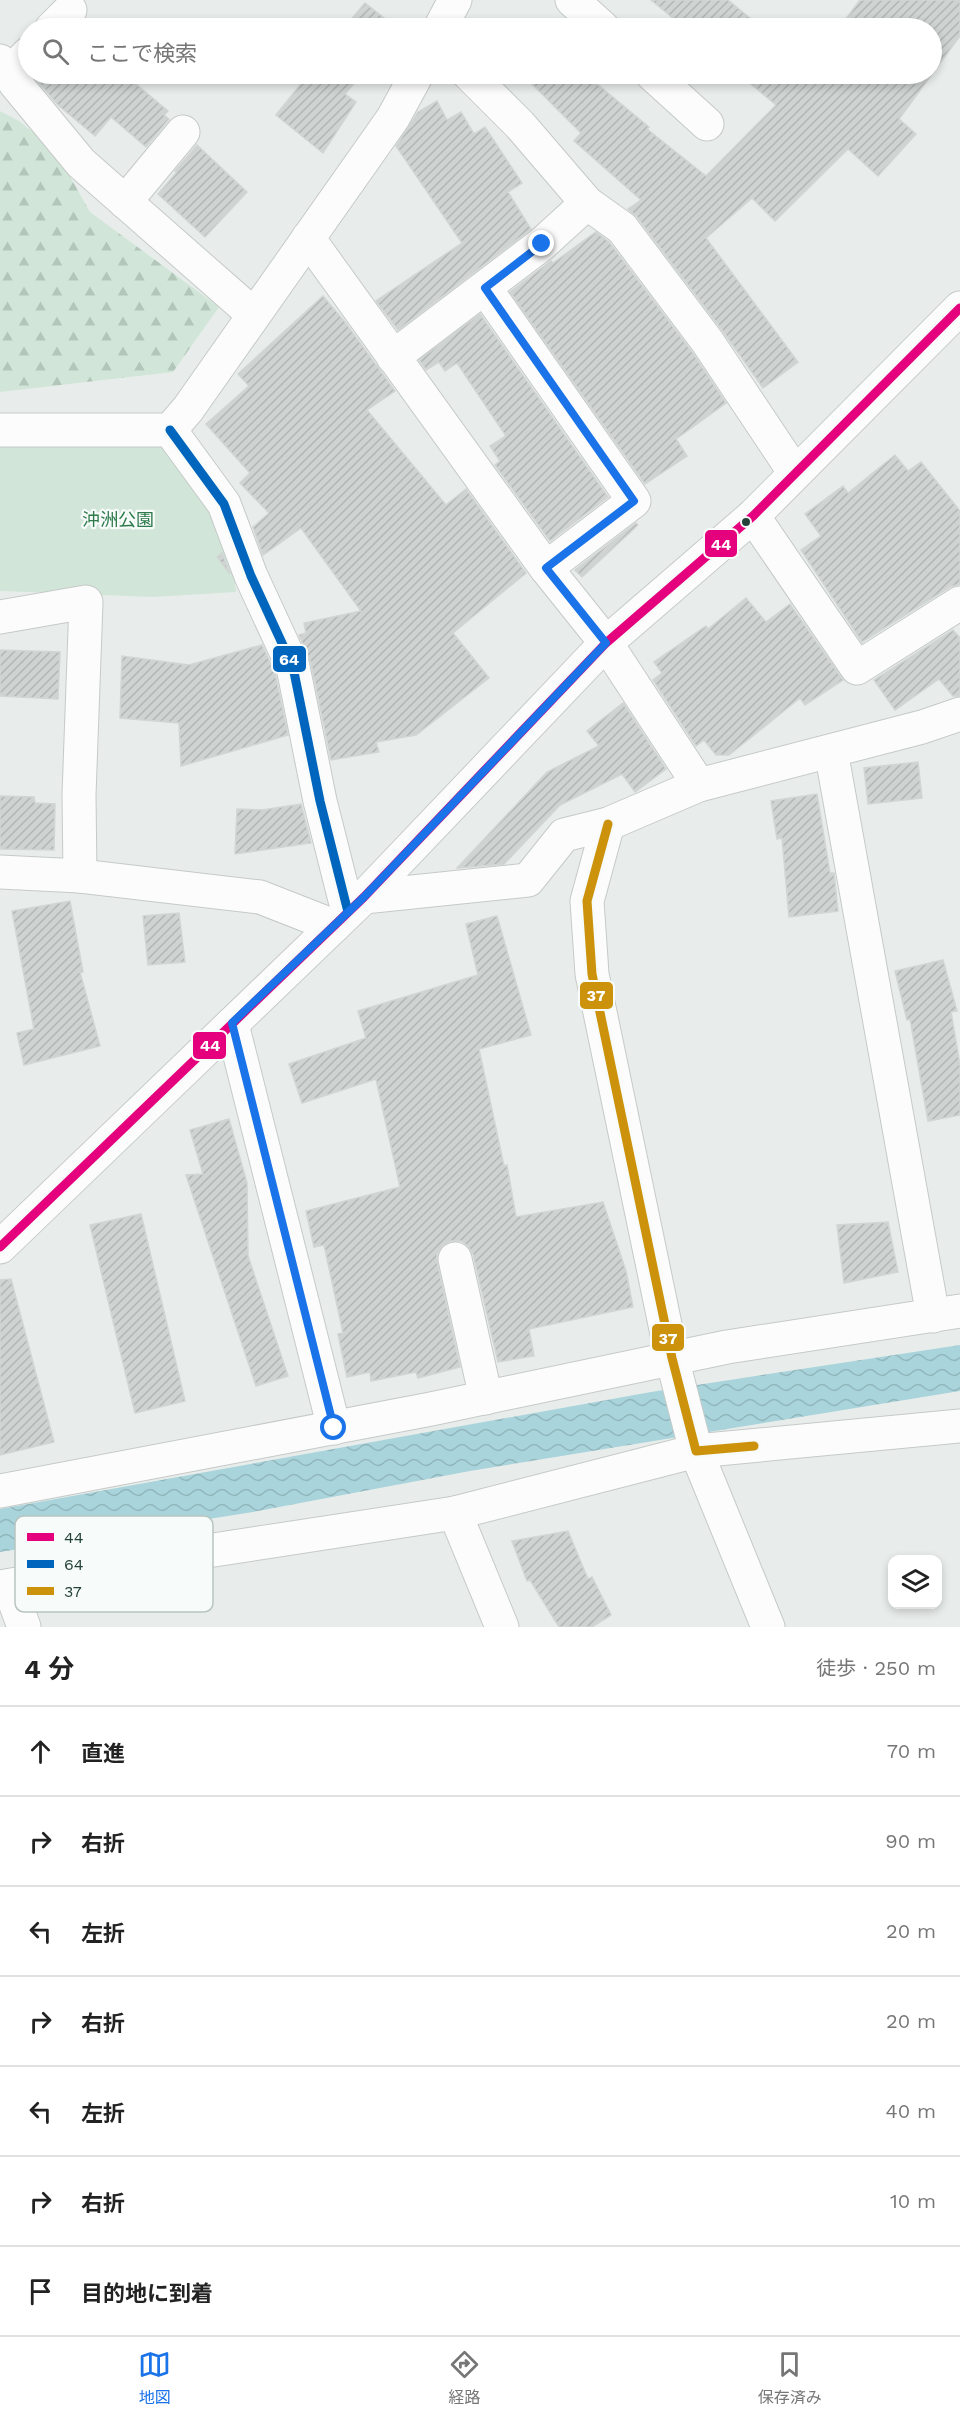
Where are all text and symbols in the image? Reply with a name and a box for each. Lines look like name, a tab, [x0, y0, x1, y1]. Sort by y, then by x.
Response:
search box	[18, 18, 942, 84]
icon: search	[39, 35, 72, 68]
text: ここで検索	[87, 41, 197, 66]
route end	[528, 230, 554, 256]
park label: 沖洲公園	[82, 509, 154, 530]
unlabelled marker	[740, 516, 752, 528]
line badge: 44	[704, 529, 738, 558]
text: 44	[711, 535, 731, 554]
line badge: 64	[272, 645, 307, 673]
text: 64	[279, 650, 299, 669]
line badge: 37	[579, 981, 614, 1010]
text: 37	[587, 986, 606, 1005]
line badge: 44	[192, 1031, 227, 1060]
text: 44	[200, 1036, 220, 1055]
line badge: 37	[651, 1323, 685, 1352]
text: 37	[659, 1329, 678, 1348]
route start	[320, 1414, 346, 1440]
legend	[15, 1516, 213, 1612]
text: 44	[64, 1528, 84, 1547]
text: 64	[64, 1555, 84, 1574]
map controls	[888, 1555, 942, 1609]
button: layers	[888, 1555, 942, 1609]
text: 37	[64, 1582, 82, 1601]
text: 4 分	[24, 1654, 74, 1684]
text: 徒歩 · 250 m	[816, 1656, 936, 1680]
icon: ahead	[24, 1735, 57, 1768]
text: 70 m	[887, 1739, 936, 1763]
text: 直進	[81, 1741, 125, 1766]
icon: right	[24, 1825, 57, 1858]
text: 90 m	[885, 1829, 936, 1853]
text: 右折	[81, 1831, 125, 1856]
icon: left	[24, 1915, 57, 1948]
text: 20 m	[886, 1919, 936, 1943]
text: 左折	[81, 1921, 125, 1946]
icon: right	[24, 2005, 57, 2038]
text: 20 m	[886, 2009, 936, 2033]
text: 右折	[81, 2011, 125, 2036]
icon: left	[24, 2095, 57, 2128]
text: 40 m	[885, 2099, 936, 2123]
text: 左折	[81, 2101, 125, 2126]
icon: right	[24, 2185, 57, 2218]
text: 10 m	[890, 2189, 936, 2213]
text: 右折	[81, 2191, 125, 2216]
icon: arrive	[24, 2275, 57, 2308]
text: 目的地に到着	[81, 2281, 213, 2306]
tab: 地図	[138, 2348, 171, 2408]
tab: 経路	[448, 2348, 481, 2408]
tab: 保存済み	[758, 2348, 822, 2408]

